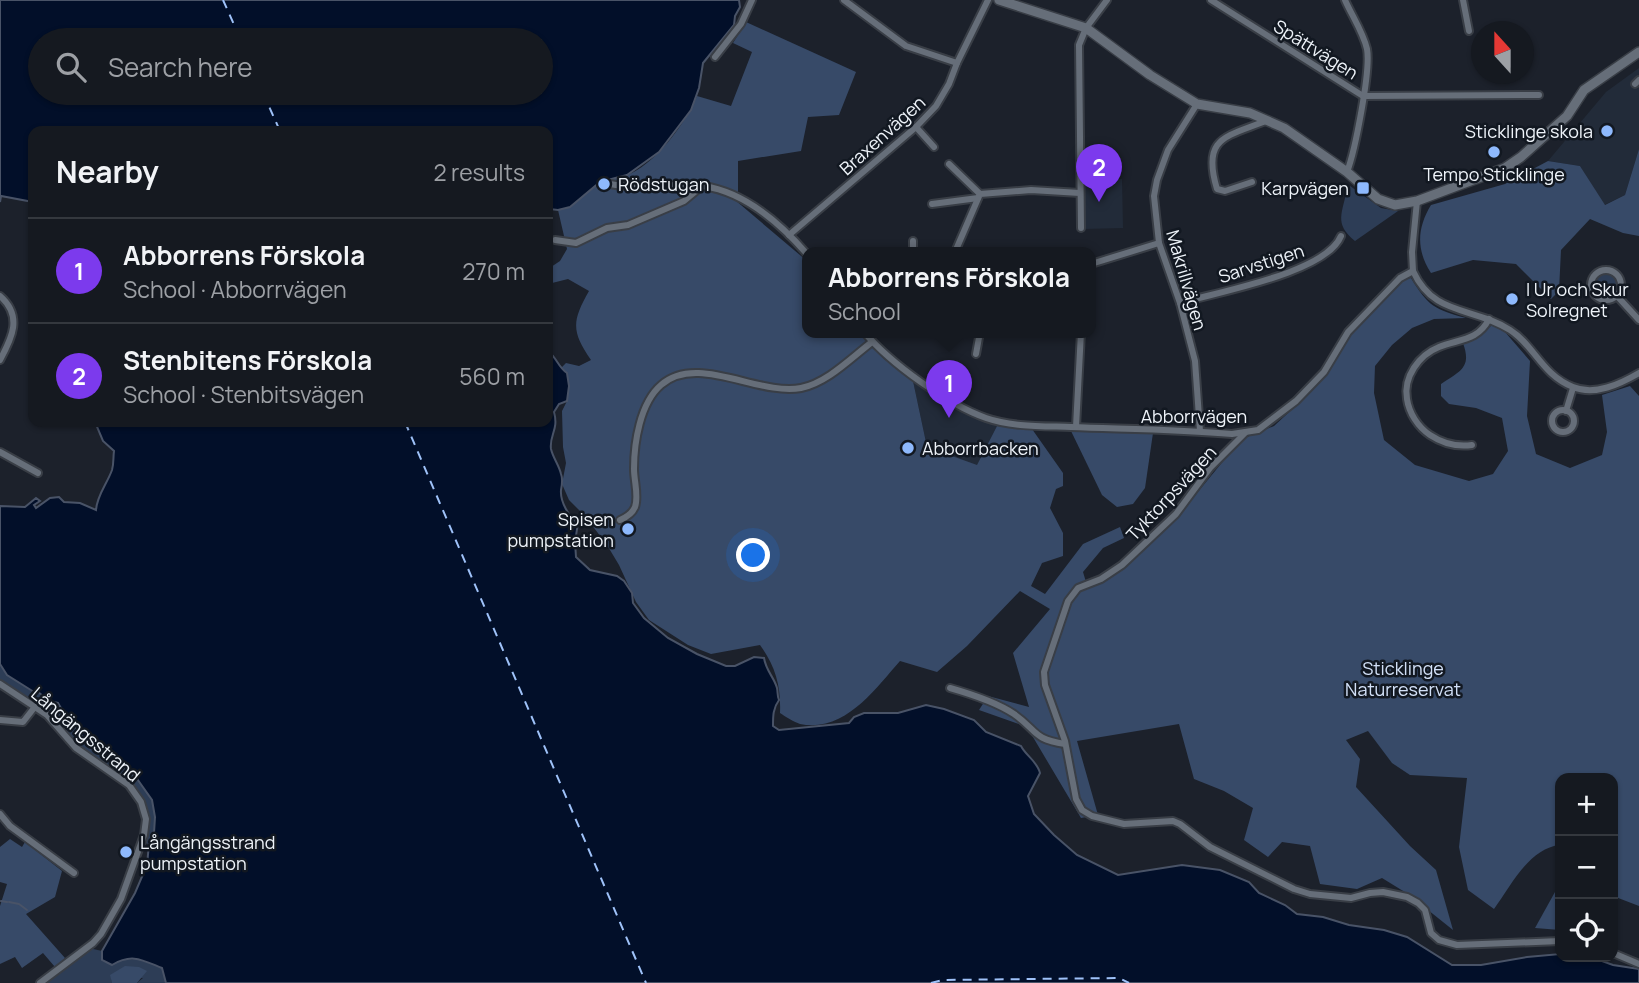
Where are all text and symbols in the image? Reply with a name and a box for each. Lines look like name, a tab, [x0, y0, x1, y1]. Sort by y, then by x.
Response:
street label: Spättvägen	[1269, 14, 1363, 84]
north arrow	[1471, 21, 1534, 84]
search box	[28, 28, 553, 105]
icon: search	[52, 48, 90, 86]
text: Search here	[108, 49, 253, 85]
street label: Braxenvägen	[834, 90, 930, 180]
place label: Sticklinge skola	[1465, 119, 1593, 143]
marker: Sticklinge skola	[1599, 123, 1615, 139]
pin: 2	[1076, 144, 1122, 202]
marker: Tempo Sticklinge	[1486, 144, 1502, 160]
text: Nearby	[56, 151, 159, 192]
text: 2 results	[433, 156, 525, 188]
place label: Tempo Sticklinge	[1423, 162, 1565, 186]
place label: Rödstugan	[618, 172, 709, 196]
marker: Rödstugan	[596, 176, 612, 192]
place label: Karpvägen	[1261, 176, 1349, 200]
marker: Karpvägen	[1355, 180, 1371, 196]
street label: Makrillvägen	[1161, 227, 1213, 333]
text: Abborrens Förskola	[123, 237, 365, 273]
street label: Sarvstigen	[1215, 238, 1307, 288]
popup	[802, 247, 1096, 338]
text: 1	[74, 255, 84, 287]
text: 270 m	[462, 255, 525, 287]
text: Abborrens Förskola	[828, 259, 1070, 295]
text: School · Abborrvägen	[123, 273, 347, 305]
place label: I Ur och Skur Solregnet	[1526, 277, 1629, 322]
marker: I Ur och Skur Solregnet	[1504, 291, 1520, 307]
text: School	[828, 295, 901, 327]
text: Stenbitens Förskola	[123, 342, 372, 378]
text: 2	[72, 360, 86, 392]
text: 560 m	[459, 360, 525, 392]
pin: 1	[926, 360, 972, 418]
text: School · Stenbitsvägen	[123, 378, 364, 410]
street label: Abborrvägen	[1141, 404, 1247, 428]
place label: Abborrbacken	[922, 436, 1039, 460]
marker: Abborrbacken	[900, 440, 916, 456]
street label: Tyktorpsvägen	[1121, 440, 1221, 546]
place label: Spisen pumpstation	[507, 507, 614, 552]
marker: Spisen pumpstation	[620, 521, 636, 537]
your location	[736, 538, 770, 572]
park label: Sticklinge Naturreservat	[1345, 656, 1461, 701]
street label: Långängsstrand	[26, 681, 146, 787]
map controls	[1555, 773, 1618, 962]
button: +	[1555, 773, 1618, 836]
place label: Långängsstrand pumpstation	[140, 830, 275, 875]
button: −	[1555, 836, 1618, 899]
marker: Långängsstrand pumpstation	[118, 844, 134, 860]
button: locate	[1555, 899, 1618, 962]

